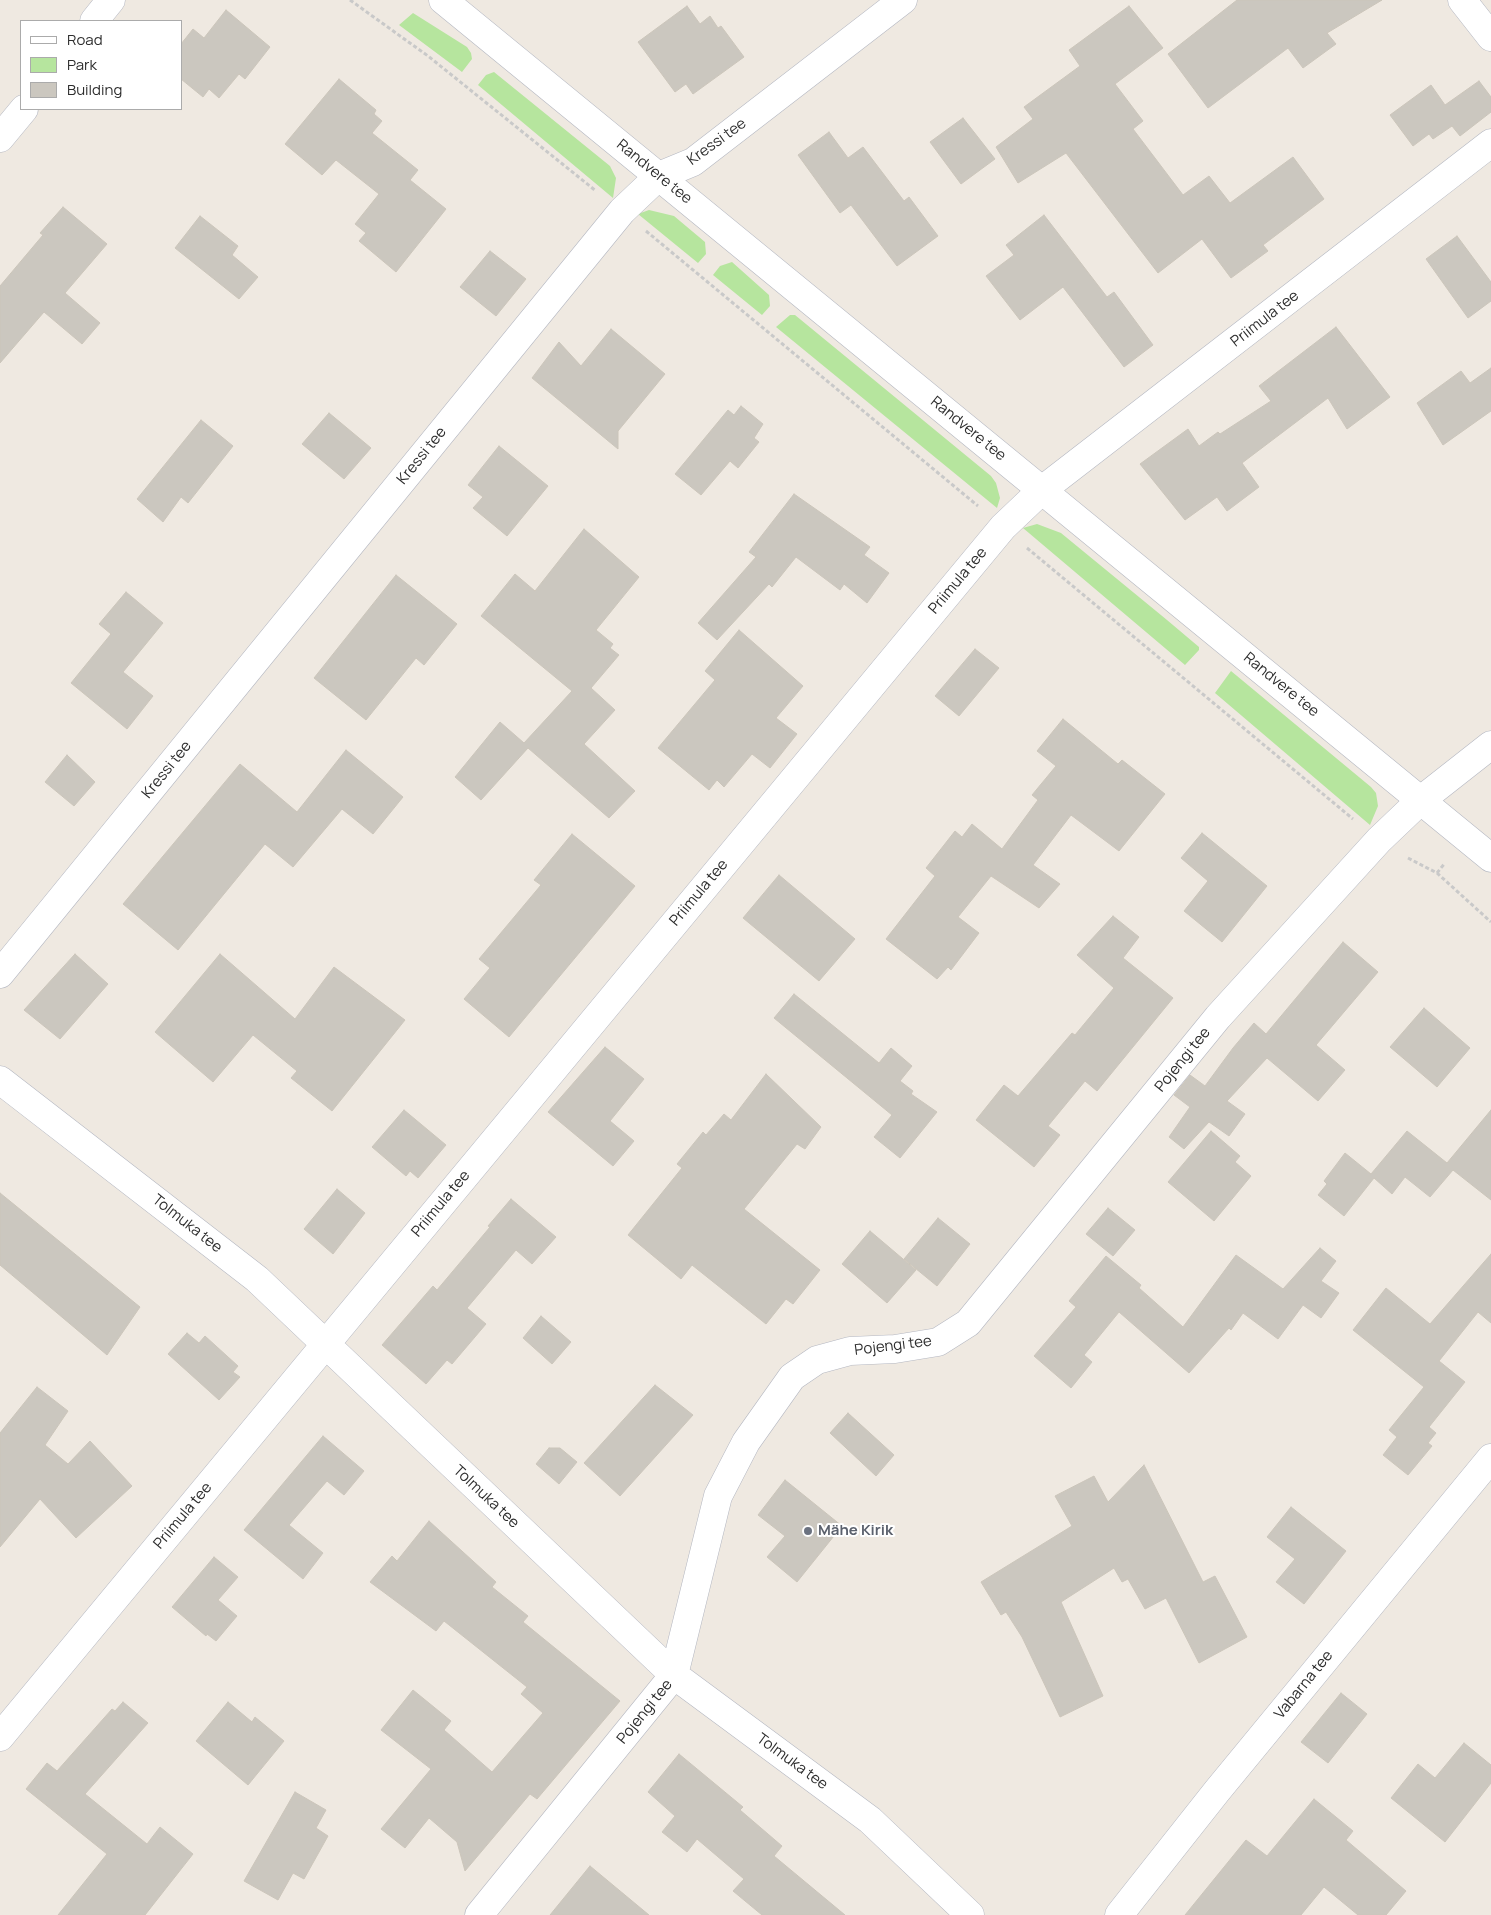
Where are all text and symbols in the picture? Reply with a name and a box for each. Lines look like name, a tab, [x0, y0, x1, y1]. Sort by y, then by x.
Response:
legend	[20, 20, 182, 110]
text: Road	[67, 29, 103, 50]
text: Park	[67, 54, 97, 75]
text: Building	[67, 79, 122, 100]
street label: Kressi tee	[684, 115, 750, 169]
street label: Randvere tee	[613, 136, 695, 208]
street label: Priimula tee	[1227, 287, 1303, 351]
street label: Randvere tee	[927, 393, 1009, 465]
street label: Kressi tee	[393, 424, 451, 488]
street label: Priimula tee	[925, 544, 991, 618]
street label: Randvere tee	[1240, 649, 1322, 721]
street label: Kressi tee	[138, 738, 196, 802]
street label: Priimula tee	[666, 856, 732, 930]
street label: Pojengi tee	[1152, 1024, 1214, 1096]
street label: Priimula tee	[408, 1167, 474, 1241]
street label: Tolmuka tee	[148, 1191, 226, 1257]
street label: Pojengi tee	[853, 1332, 933, 1360]
street label: Tolmuka tee	[449, 1462, 523, 1532]
street label: Priimula tee	[150, 1479, 216, 1553]
place label: Mähe Kirik	[818, 1522, 893, 1540]
marker: Mähe Kirik	[802, 1525, 814, 1537]
street label: Vabarna tee	[1271, 1647, 1337, 1723]
street label: Pojengi tee	[614, 1676, 676, 1748]
street label: Tolmuka tee	[753, 1730, 831, 1794]

